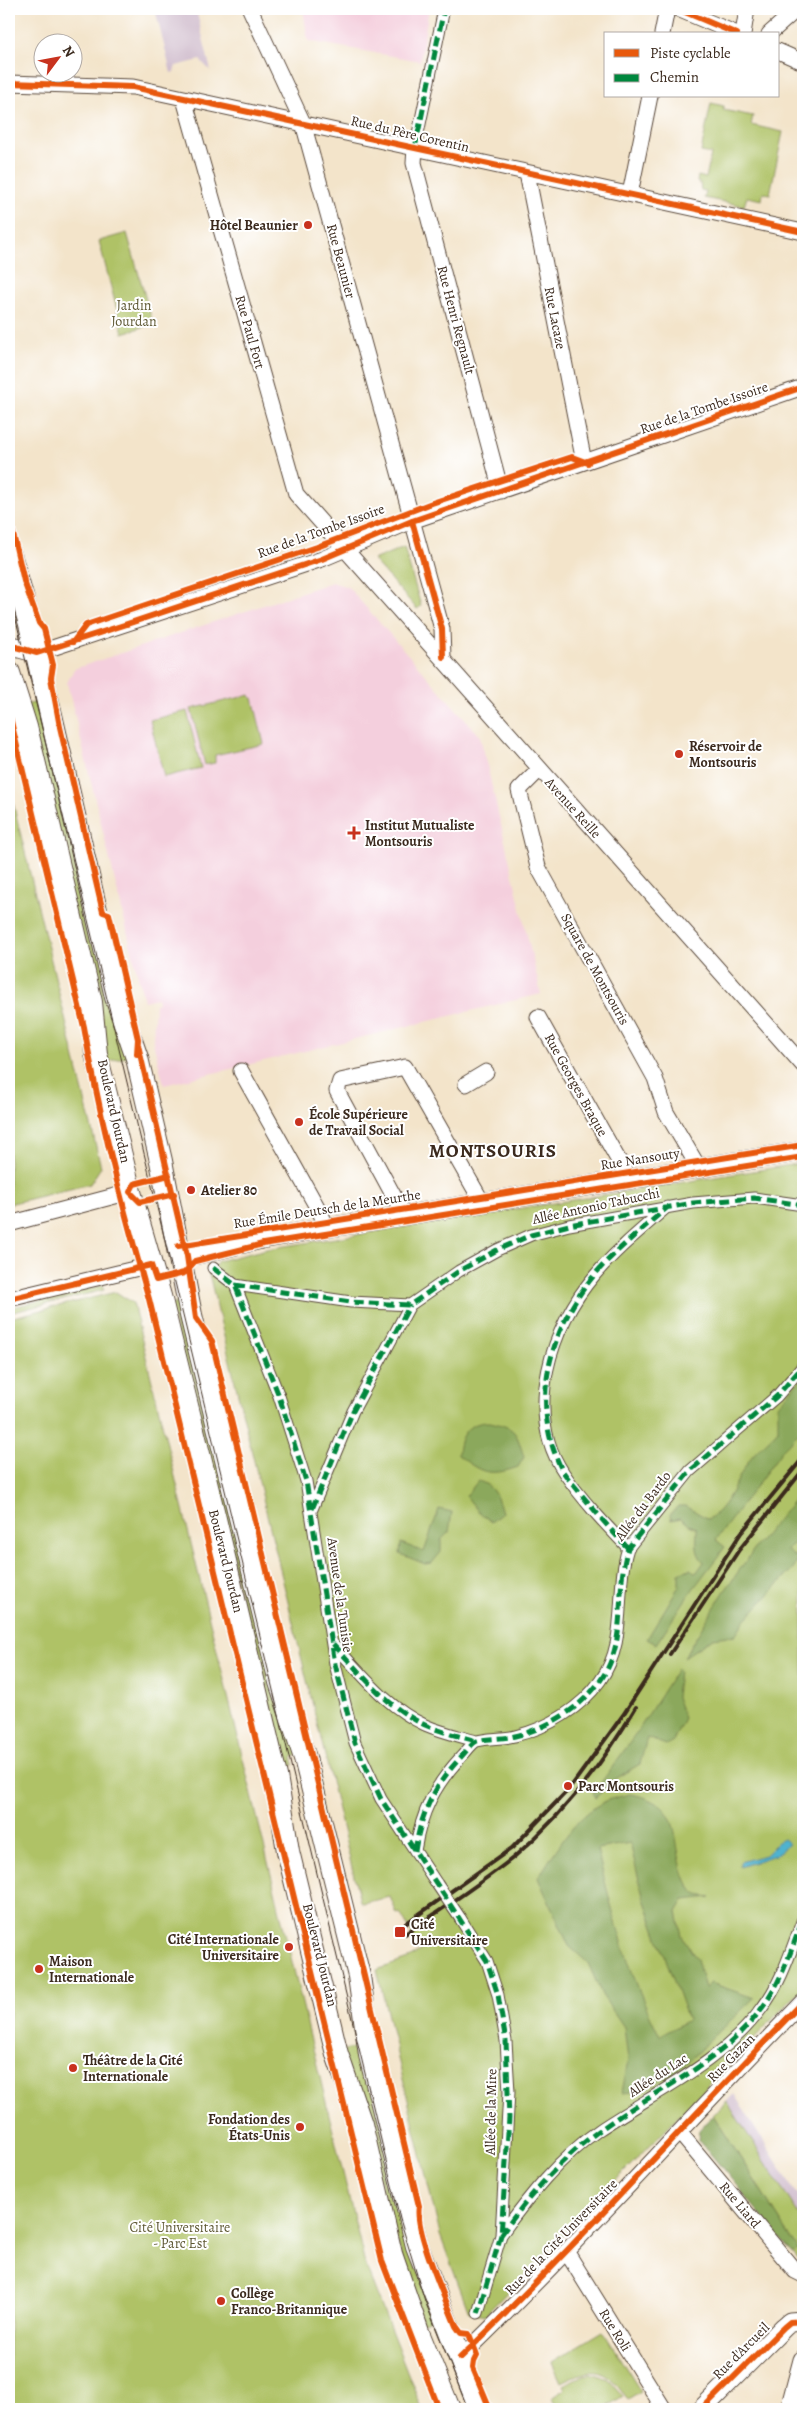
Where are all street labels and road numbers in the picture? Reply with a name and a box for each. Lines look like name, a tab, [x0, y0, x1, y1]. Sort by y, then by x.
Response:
street label: Rue du Père Corentin	[349, 111, 471, 157]
street label: Rue Beaunier	[322, 222, 360, 301]
street label: Rue Henri Regnault	[432, 263, 480, 377]
street label: Rue Lacaze	[540, 285, 570, 351]
street label: Rue Paul Fort	[230, 293, 270, 371]
street label: Rue de la Tombe Issoire	[638, 377, 770, 439]
street label: Rue de la Tombe Issoire	[255, 499, 387, 563]
street label: Avenue Reille	[540, 773, 605, 843]
street label: Square de Montsouris	[556, 910, 634, 1028]
street label: Rue Georges Braque	[540, 1030, 612, 1140]
street label: Boulevard Jourdan	[93, 1057, 135, 1165]
street label: Rue Nansouty	[599, 1143, 682, 1175]
street label: Allée Antonio Tabucchi	[530, 1183, 662, 1229]
street label: Rue Émile Deutsch de la Meurthe	[232, 1185, 422, 1233]
street label: Allée du Bardo	[610, 1467, 675, 1545]
street label: Boulevard Jourdan	[204, 1507, 248, 1615]
street label: Avenue de la Tunisie	[322, 1535, 357, 1654]
street label: Boulevard Jourdan	[298, 1901, 342, 2009]
street label: Rue Gazan	[703, 2029, 759, 2087]
street label: Allée du Lac	[624, 2049, 692, 2102]
street label: Allée de la Mire	[481, 2069, 501, 2156]
street label: Rue de la Cité Universitaire	[500, 2175, 622, 2299]
street label: Rue Liard	[715, 2178, 765, 2233]
street label: Rue Roli	[594, 2305, 636, 2355]
street label: Rue d'Arcueil	[708, 2318, 774, 2384]

